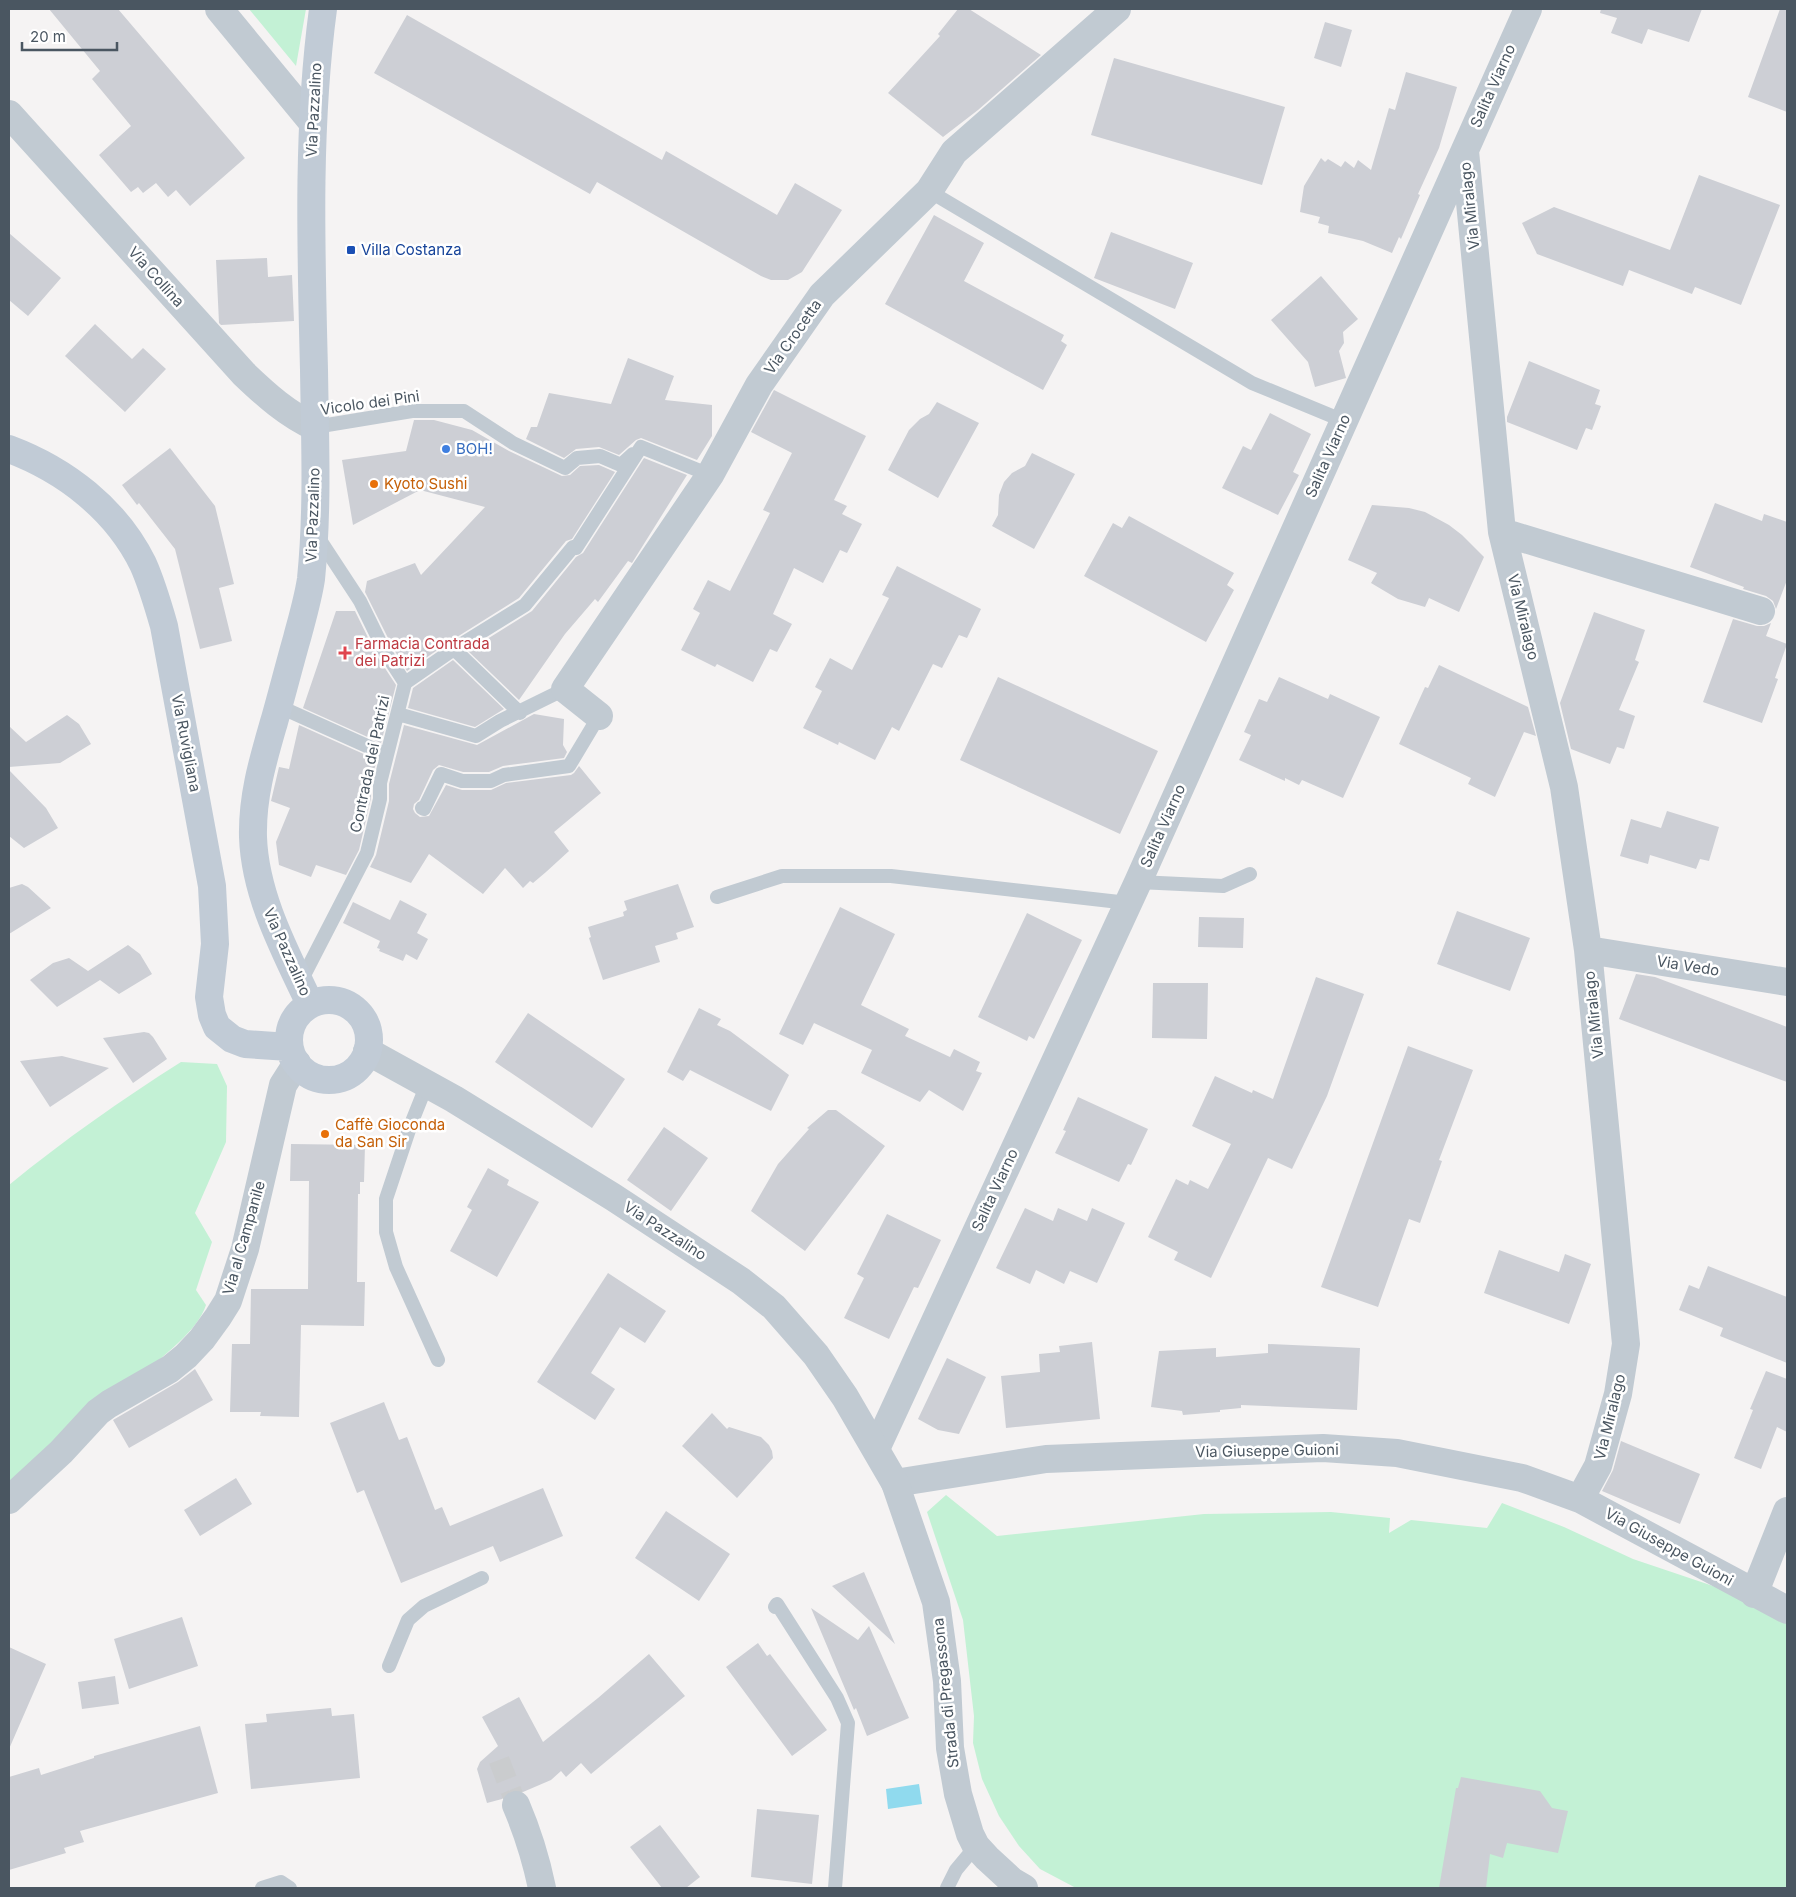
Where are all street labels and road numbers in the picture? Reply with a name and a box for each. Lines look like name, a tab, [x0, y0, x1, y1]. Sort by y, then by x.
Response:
street label: Salita Viarno	[1466, 41, 1519, 130]
street label: Via Pazzalino	[302, 62, 325, 158]
street label: Via Miralago	[1455, 161, 1484, 251]
street label: Via Collina	[124, 243, 188, 311]
street label: Via Crocetta	[760, 296, 825, 378]
street label: Vicolo dei Pini	[319, 386, 421, 419]
street label: Salita Viarno	[1301, 411, 1354, 500]
street label: Via Pazzalino	[301, 467, 324, 563]
street label: Via Miralago	[1504, 572, 1543, 662]
street label: Via Ruvigliana	[168, 692, 205, 793]
street label: Contrada dei Patrizi	[346, 694, 393, 834]
street label: Salita Viarno	[1136, 781, 1189, 870]
street label: Via Pazzalino	[260, 905, 315, 999]
street label: Via Vedo	[1655, 951, 1721, 980]
street label: Via Miralago	[1579, 970, 1608, 1060]
street label: Salita Viarno	[967, 1145, 1022, 1234]
street label: Via al Campanile	[218, 1179, 269, 1297]
street label: Via Pazzalino	[620, 1197, 710, 1264]
street label: Via Miralago	[1590, 1372, 1629, 1462]
street label: Via Giuseppe Guioni	[1195, 1440, 1339, 1461]
street label: Via Giuseppe Guioni	[1602, 1503, 1737, 1590]
street label: Strada di Pregassona	[928, 1617, 963, 1769]

